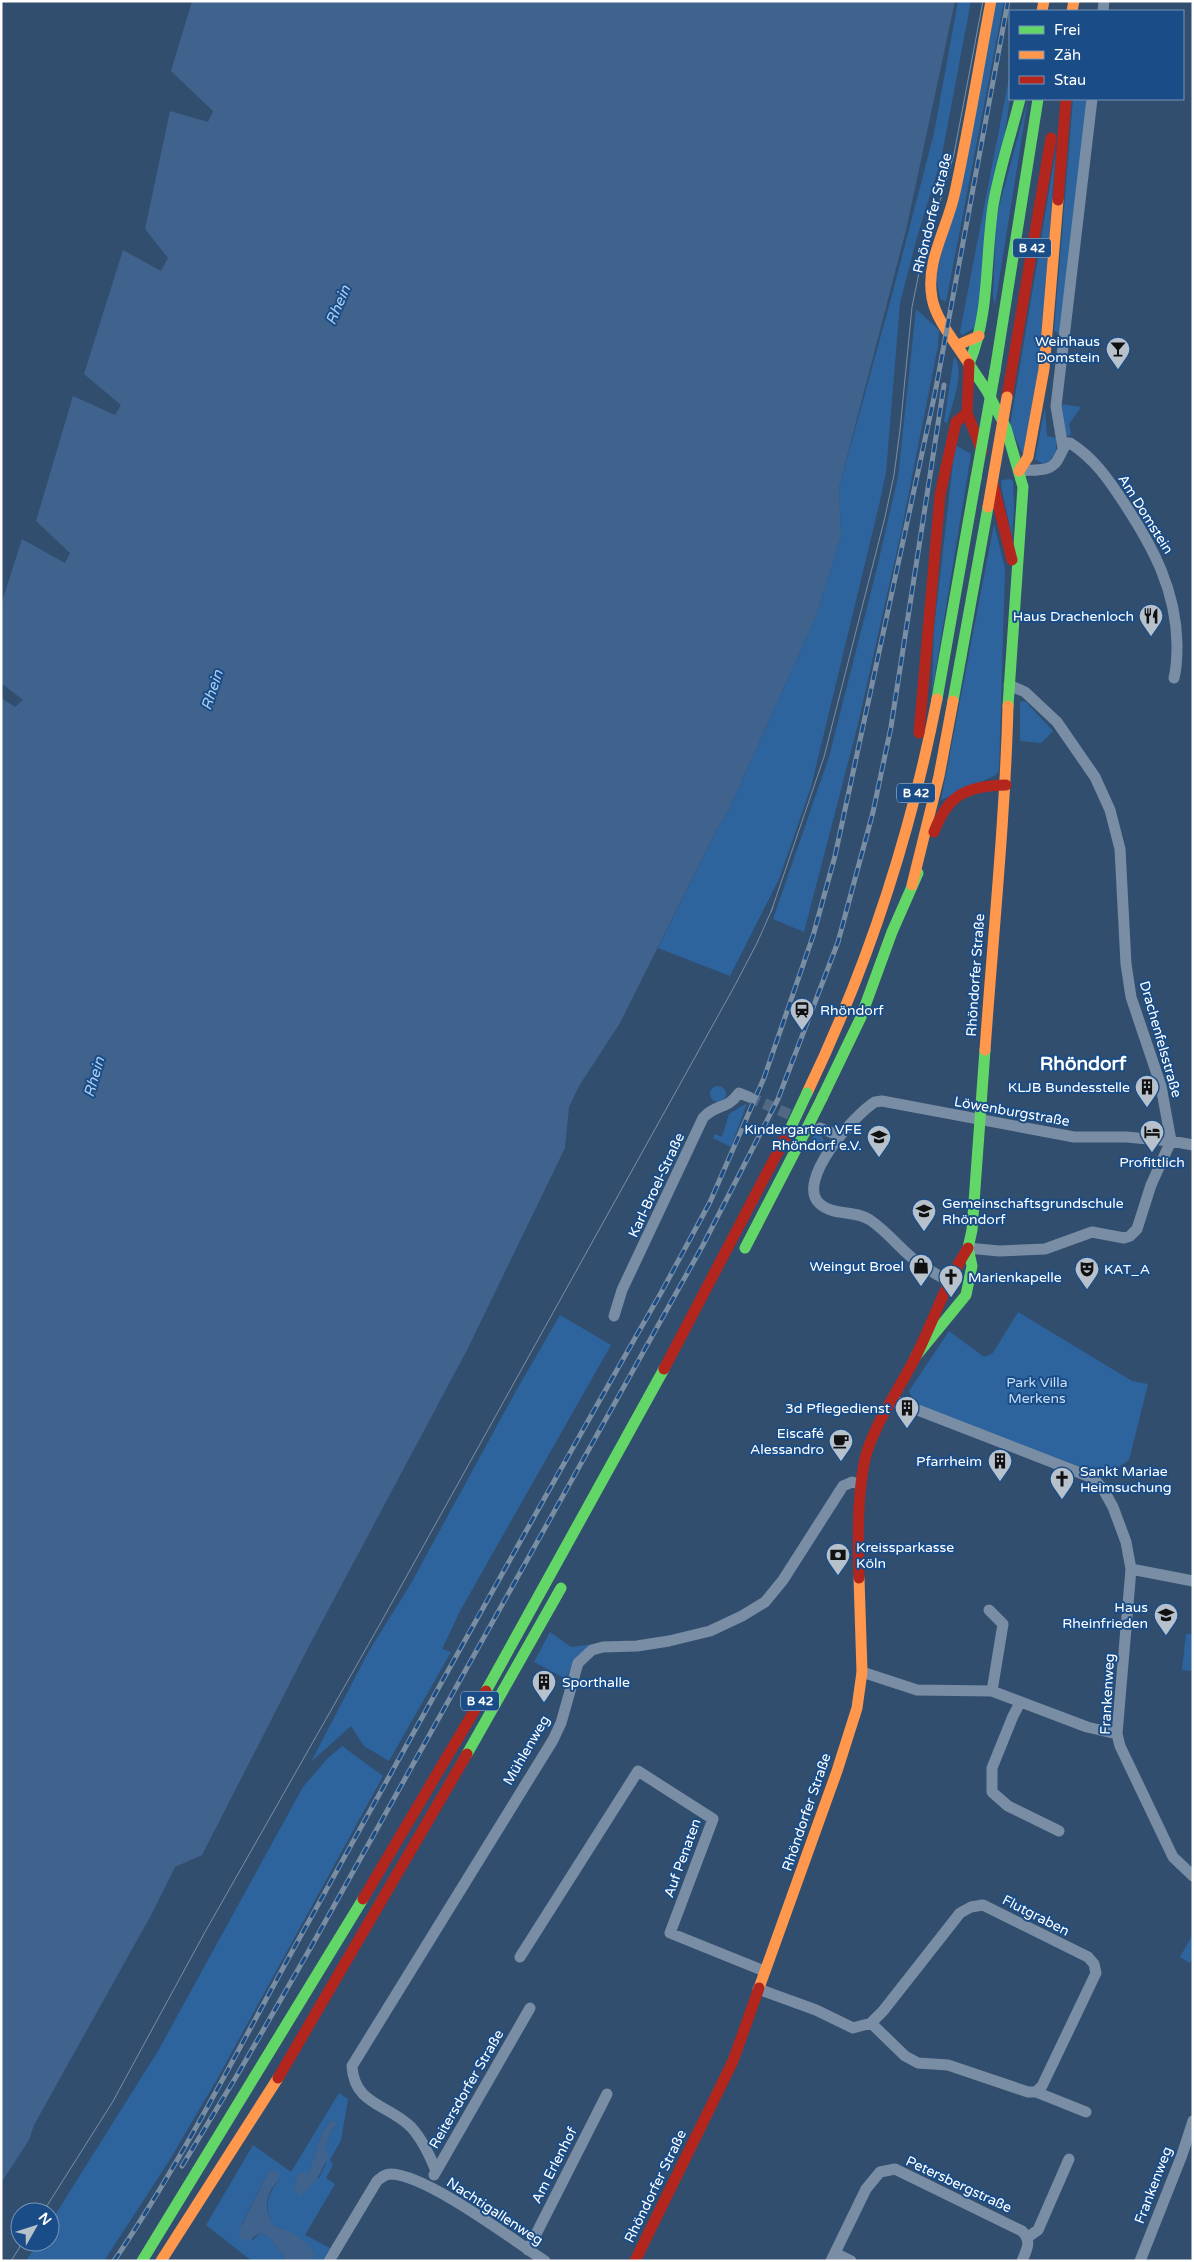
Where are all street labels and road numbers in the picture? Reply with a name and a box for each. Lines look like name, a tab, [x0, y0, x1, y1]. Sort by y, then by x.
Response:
street label: Rhöndorfer Straße	[909, 151, 956, 275]
road number: B 42	[1013, 238, 1051, 258]
street label: Am Domstein	[1114, 471, 1177, 557]
road number: B 42	[897, 784, 935, 802]
street label: Rhöndorfer Straße	[963, 913, 988, 1037]
street label: Drachenfelsstraße	[1136, 979, 1185, 1100]
street label: Löwenburgstraße	[953, 1093, 1071, 1130]
street label: Karl-Broel-Straße	[625, 1130, 688, 1240]
street label: Frankenweg	[1097, 1653, 1118, 1735]
road number: B 42	[461, 1692, 499, 1710]
street label: Mühlenweg	[500, 1712, 553, 1788]
street label: Rhöndorfer Straße	[778, 1751, 835, 1873]
street label: Auf Penaten	[660, 1816, 705, 1900]
street label: Flutgraben	[999, 1891, 1072, 1940]
street label: Reitersdorfer Straße	[425, 2027, 507, 2152]
street label: Am Erlenhof	[528, 2124, 581, 2206]
street label: Rhöndorfer Straße	[621, 2127, 690, 2245]
street label: Frankenweg	[1131, 2144, 1176, 2226]
street label: Petersbergstraße	[903, 2152, 1014, 2216]
street label: Nachtigallenweg	[443, 2174, 546, 2249]

